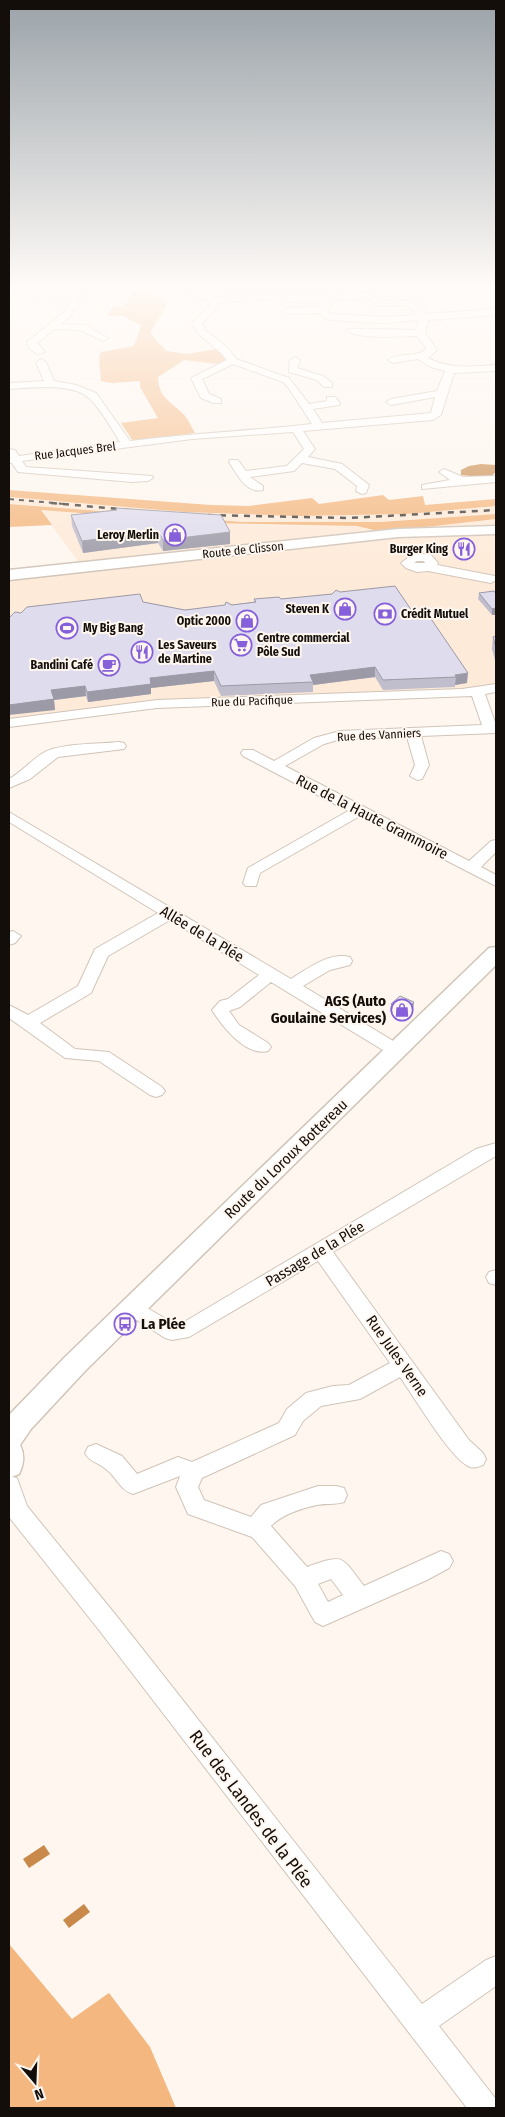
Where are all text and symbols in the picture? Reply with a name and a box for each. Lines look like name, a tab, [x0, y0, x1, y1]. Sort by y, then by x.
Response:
street label: Rue Jacques Brel	[34, 439, 116, 463]
shop icon: Leroy Merlin	[163, 523, 187, 547]
place label: Leroy Merlin	[97, 528, 159, 542]
restaurant icon: Burger King	[452, 537, 476, 561]
street label: Route de Clisson	[202, 539, 284, 561]
place label: Burger King	[390, 542, 448, 556]
shop icon: Steven K	[333, 597, 357, 621]
place label: Steven K	[285, 602, 330, 616]
bank icon: Crédit Mutuel	[373, 602, 397, 626]
place label: Crédit Mutuel	[401, 607, 469, 621]
shop icon: Optic 2000	[235, 609, 259, 633]
place label: Optic 2000	[177, 614, 231, 628]
sports icon: My Big Bang	[55, 616, 79, 640]
place label: My Big Bang	[83, 621, 143, 635]
place label: Centre commercial Pôle Sud	[257, 631, 350, 659]
supermarket icon: Centre commercial Pôle Sud	[229, 633, 253, 657]
place label: Les Saveurs de Martine	[158, 638, 217, 666]
restaurant icon: Les Saveurs de Martine	[130, 640, 154, 664]
cafe icon: Bandini Café	[97, 653, 121, 677]
place label: Bandini Café	[30, 658, 93, 672]
street label: Rue du Pacifique	[211, 693, 293, 709]
street label: Rue des Vanniers	[337, 726, 421, 744]
street label: Rue de la Haute Grammoire	[293, 771, 451, 863]
street label: Allée de la Plée	[157, 902, 247, 966]
place label: AGS (Auto Goulaine Services)	[271, 992, 386, 1027]
shop icon: AGS (Auto Goulaine Services)	[390, 998, 414, 1022]
street label: Route du Loroux Bottereau	[221, 1096, 351, 1222]
street label: Passage de la Plée	[262, 1217, 368, 1291]
bus stop icon: La Plée	[113, 1312, 137, 1336]
street label: Rue Jules Verne	[362, 1312, 432, 1400]
place label: La Plée	[141, 1315, 186, 1333]
street label: Rue des Landes de la Plée	[185, 1726, 317, 1892]
north arrow	[10, 2057, 60, 2107]
text: N	[32, 2084, 46, 2103]

